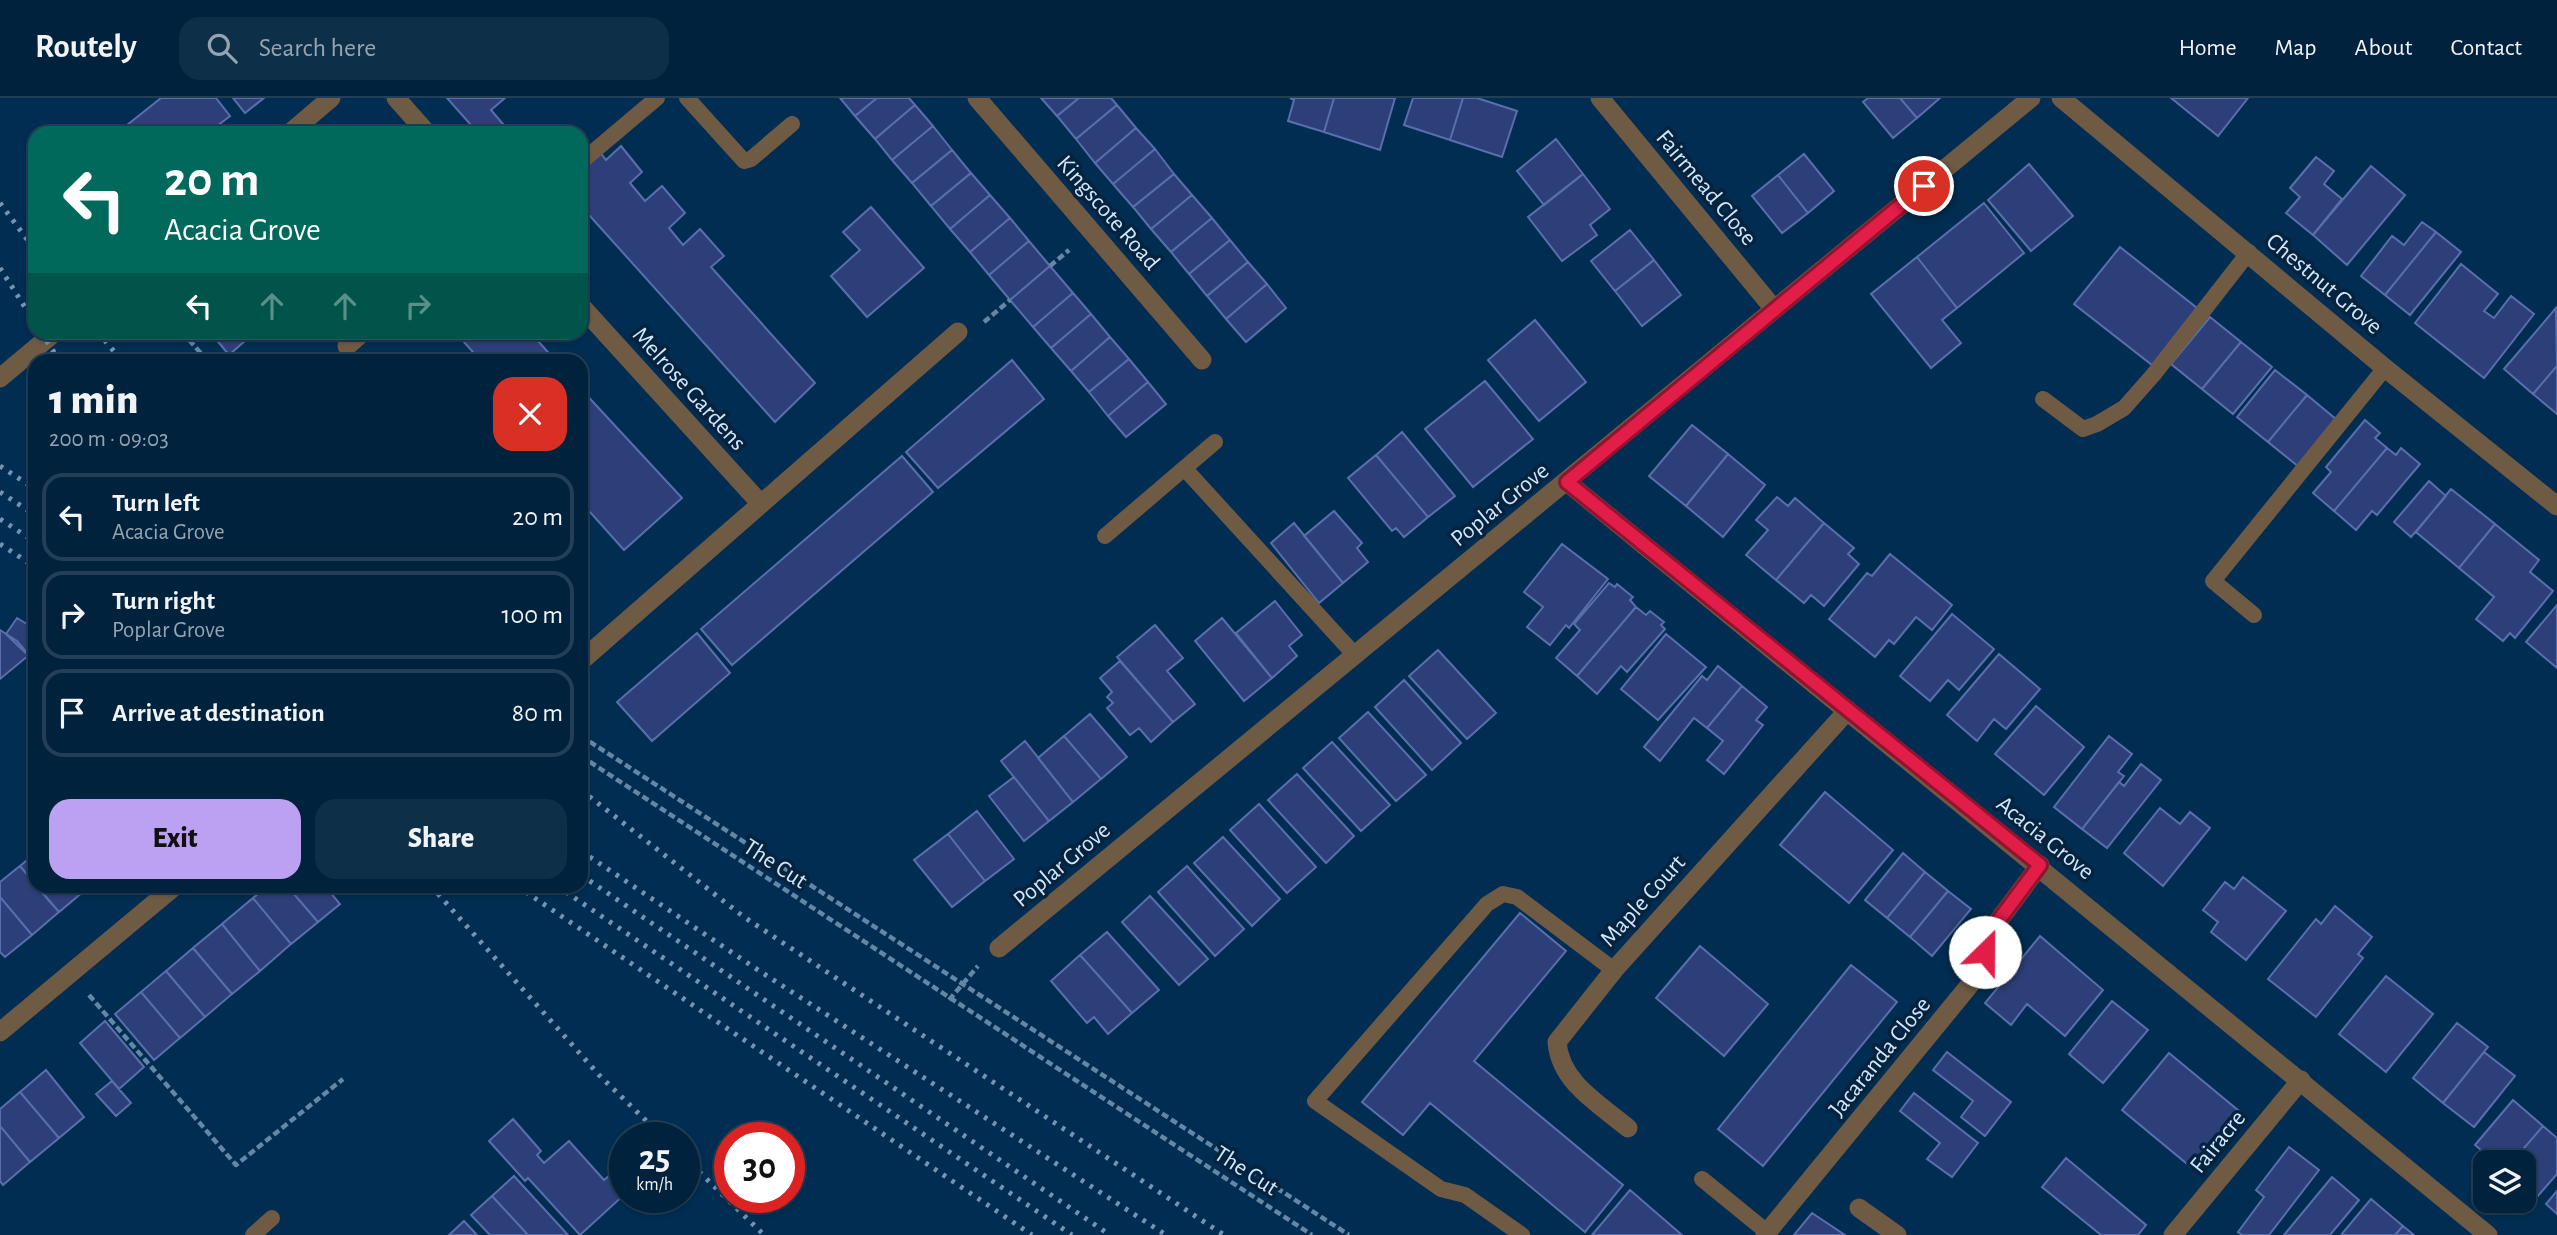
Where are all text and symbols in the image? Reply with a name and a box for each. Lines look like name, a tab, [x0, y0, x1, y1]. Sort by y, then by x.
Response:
search box	[179, 17, 669, 80]
icon: search	[203, 29, 241, 67]
text: Routely	[35, 31, 137, 64]
text: Search here	[259, 35, 376, 61]
text: Home	[2179, 36, 2237, 60]
text: Map	[2275, 36, 2317, 60]
text: About	[2355, 36, 2412, 60]
text: Contact	[2450, 36, 2522, 60]
street label: Fairmead Close	[1651, 126, 1761, 250]
street label: Kingscote Road	[1052, 151, 1164, 275]
icon: left	[49, 154, 140, 245]
text: 20 m	[164, 156, 260, 205]
pin	[1894, 156, 1954, 216]
icon: arrive	[1905, 167, 1943, 205]
text: Acacia Grove	[164, 214, 321, 246]
street label: Chestnut Grove	[2262, 229, 2386, 339]
icon: left	[180, 287, 218, 325]
icon: ahead	[253, 287, 291, 325]
icon: ahead	[326, 287, 364, 325]
icon: right	[399, 287, 437, 325]
street label: Melrose Gardens	[628, 323, 750, 455]
button: close	[493, 377, 567, 451]
text: 1 min	[49, 379, 138, 421]
text: 200 m · 09:03	[49, 428, 169, 451]
street label: Poplar Grove	[1447, 459, 1553, 551]
text: Turn left	[112, 490, 200, 516]
icon: left	[53, 498, 91, 536]
text: 20 m	[512, 504, 563, 530]
text: Acacia Grove	[112, 521, 225, 544]
text: Turn right	[112, 588, 215, 614]
icon: right	[53, 596, 91, 634]
text: 100 m	[502, 602, 563, 628]
text: Poplar Grove	[112, 619, 225, 642]
icon: arrive	[53, 694, 91, 732]
text: Arrive at destination	[112, 700, 325, 726]
text: 80 m	[512, 700, 563, 726]
street label: Acacia Grove	[1992, 792, 2098, 884]
button: Exit	[49, 799, 301, 879]
button: Share	[315, 799, 567, 879]
street label: Poplar Grove	[1009, 818, 1115, 912]
street label: The Cut	[739, 835, 812, 894]
street label: Maple Court	[1596, 850, 1690, 951]
position arrow	[1948, 915, 2022, 989]
street label: Jacaranda Close	[1825, 993, 1935, 1121]
street label: Fairacre	[2186, 1106, 2250, 1178]
speed limit sign: 30	[714, 1122, 805, 1213]
text: 25	[639, 1141, 670, 1176]
street label: The Cut	[1210, 1142, 1283, 1201]
map controls	[2473, 1150, 2536, 1213]
button: layers	[2473, 1150, 2536, 1213]
text: km/h	[636, 1176, 673, 1194]

